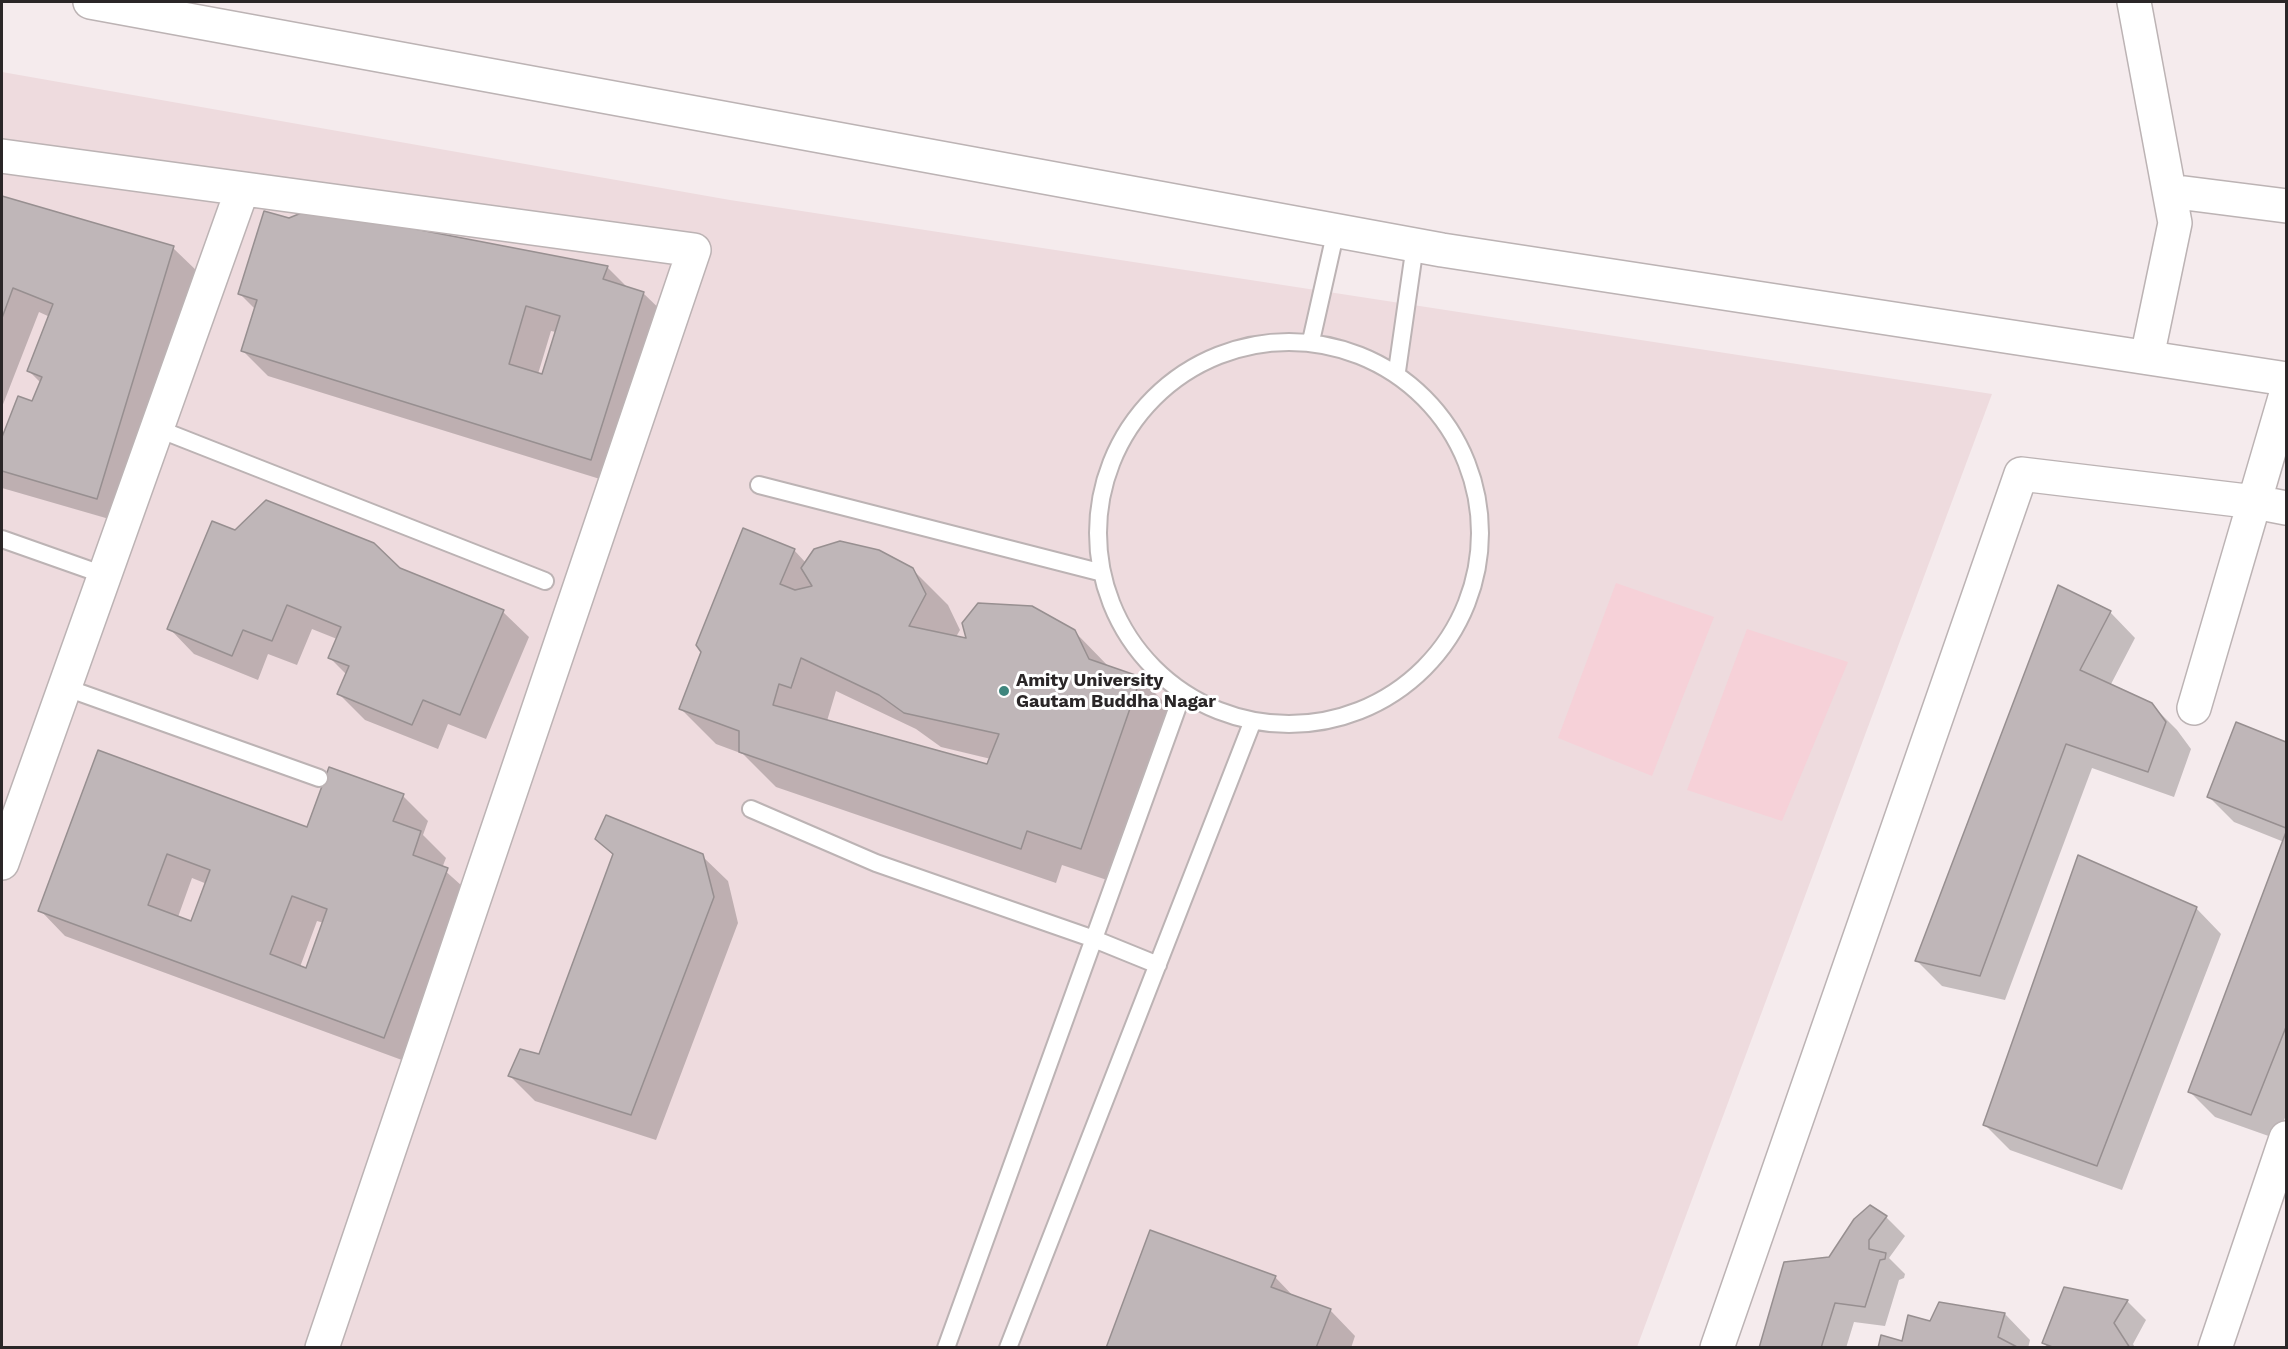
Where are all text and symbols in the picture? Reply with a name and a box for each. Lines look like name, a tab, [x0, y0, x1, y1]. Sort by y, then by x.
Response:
place label: Amity University Gautam Buddha Nagar	[1016, 670, 1216, 712]
marker: Amity University Gautam Buddha Nagar	[997, 684, 1011, 698]

